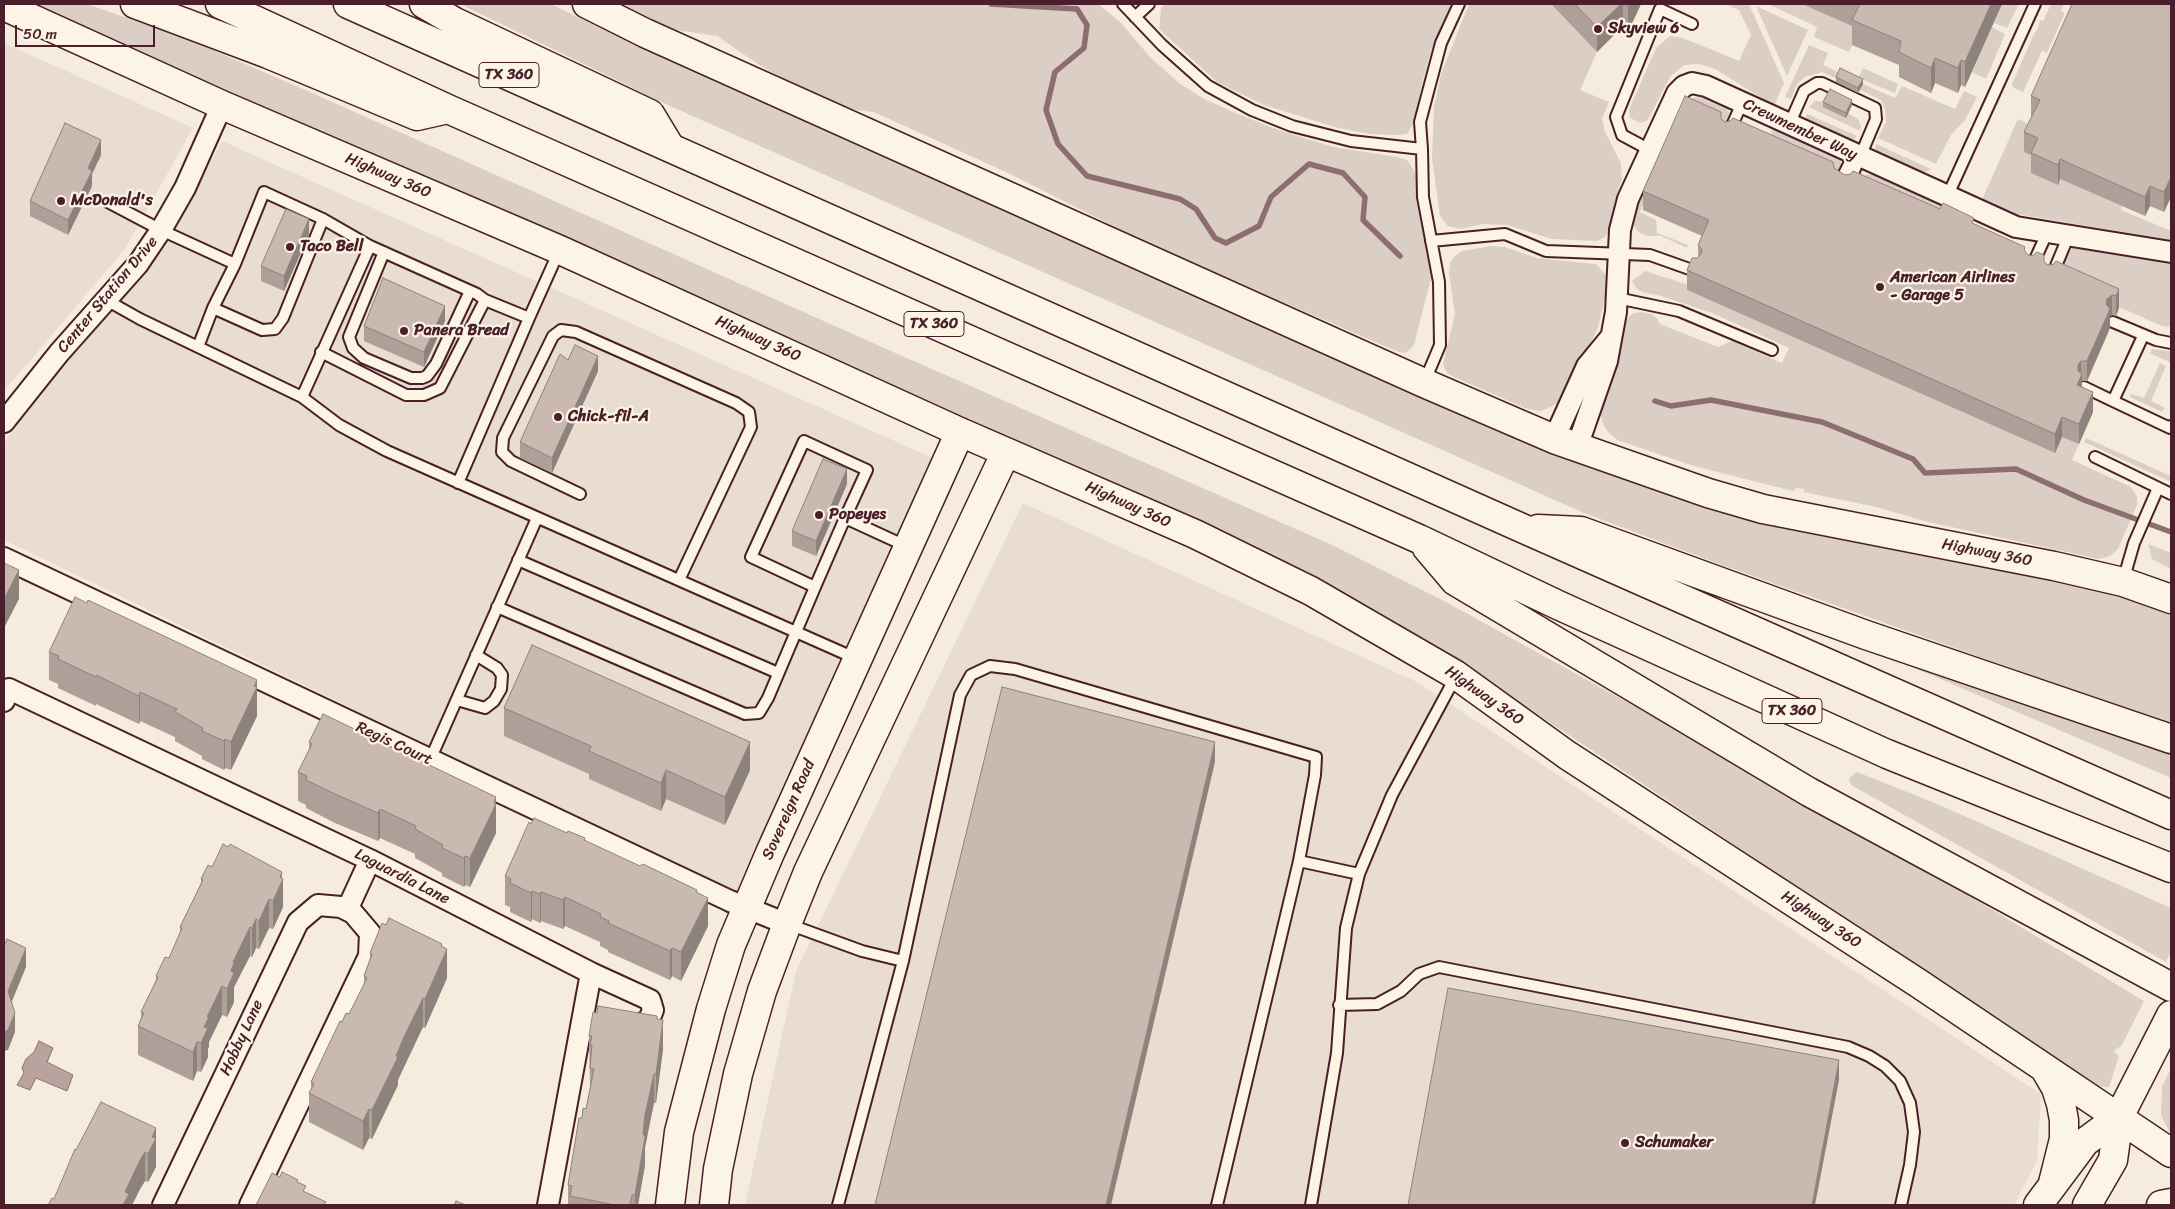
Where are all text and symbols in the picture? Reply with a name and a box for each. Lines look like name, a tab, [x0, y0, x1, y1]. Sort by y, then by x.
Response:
scale bar	[18, 15, 158, 47]
place label: Skyview 6	[1608, 19, 1679, 39]
text: 50 m	[23, 21, 57, 47]
marker: Skyview 6	[1592, 23, 1604, 35]
road number: TX 360	[479, 62, 539, 88]
street label: Crewmember Way	[1740, 95, 1860, 165]
street label: Highway 360	[342, 149, 434, 203]
place label: McDonald's	[71, 191, 153, 211]
marker: McDonald's	[55, 195, 67, 207]
street label: Center Station Drive	[54, 233, 162, 357]
place label: Taco Bell	[300, 237, 363, 257]
marker: Taco Bell	[284, 241, 296, 253]
place label: American Airlines - Garage 5	[1890, 268, 2015, 306]
marker: American Airlines - Garage 5	[1874, 281, 1886, 293]
street label: Highway 360	[712, 312, 804, 366]
road number: TX 360	[904, 312, 964, 336]
place label: Panera Bread	[414, 321, 509, 341]
marker: Panera Bread	[398, 325, 410, 337]
place label: Chick-fil-A	[568, 407, 649, 427]
marker: Chick-fil-A	[552, 411, 564, 423]
street label: Highway 360	[1082, 478, 1174, 532]
place label: Popeyes	[829, 505, 886, 525]
marker: Popeyes	[813, 509, 825, 521]
street label: Highway 360	[1940, 535, 2034, 571]
street label: Highway 360	[1441, 662, 1527, 730]
road number: TX 360	[1762, 698, 1822, 724]
street label: Regis Court	[353, 718, 435, 770]
street label: Sovereign Road	[758, 757, 820, 863]
street label: Laguardia Lane	[351, 845, 453, 909]
street label: Highway 360	[1777, 887, 1865, 953]
street label: Hobby Lane	[216, 997, 268, 1079]
place label: Schumaker	[1635, 1133, 1713, 1153]
marker: Schumaker	[1619, 1137, 1631, 1149]

